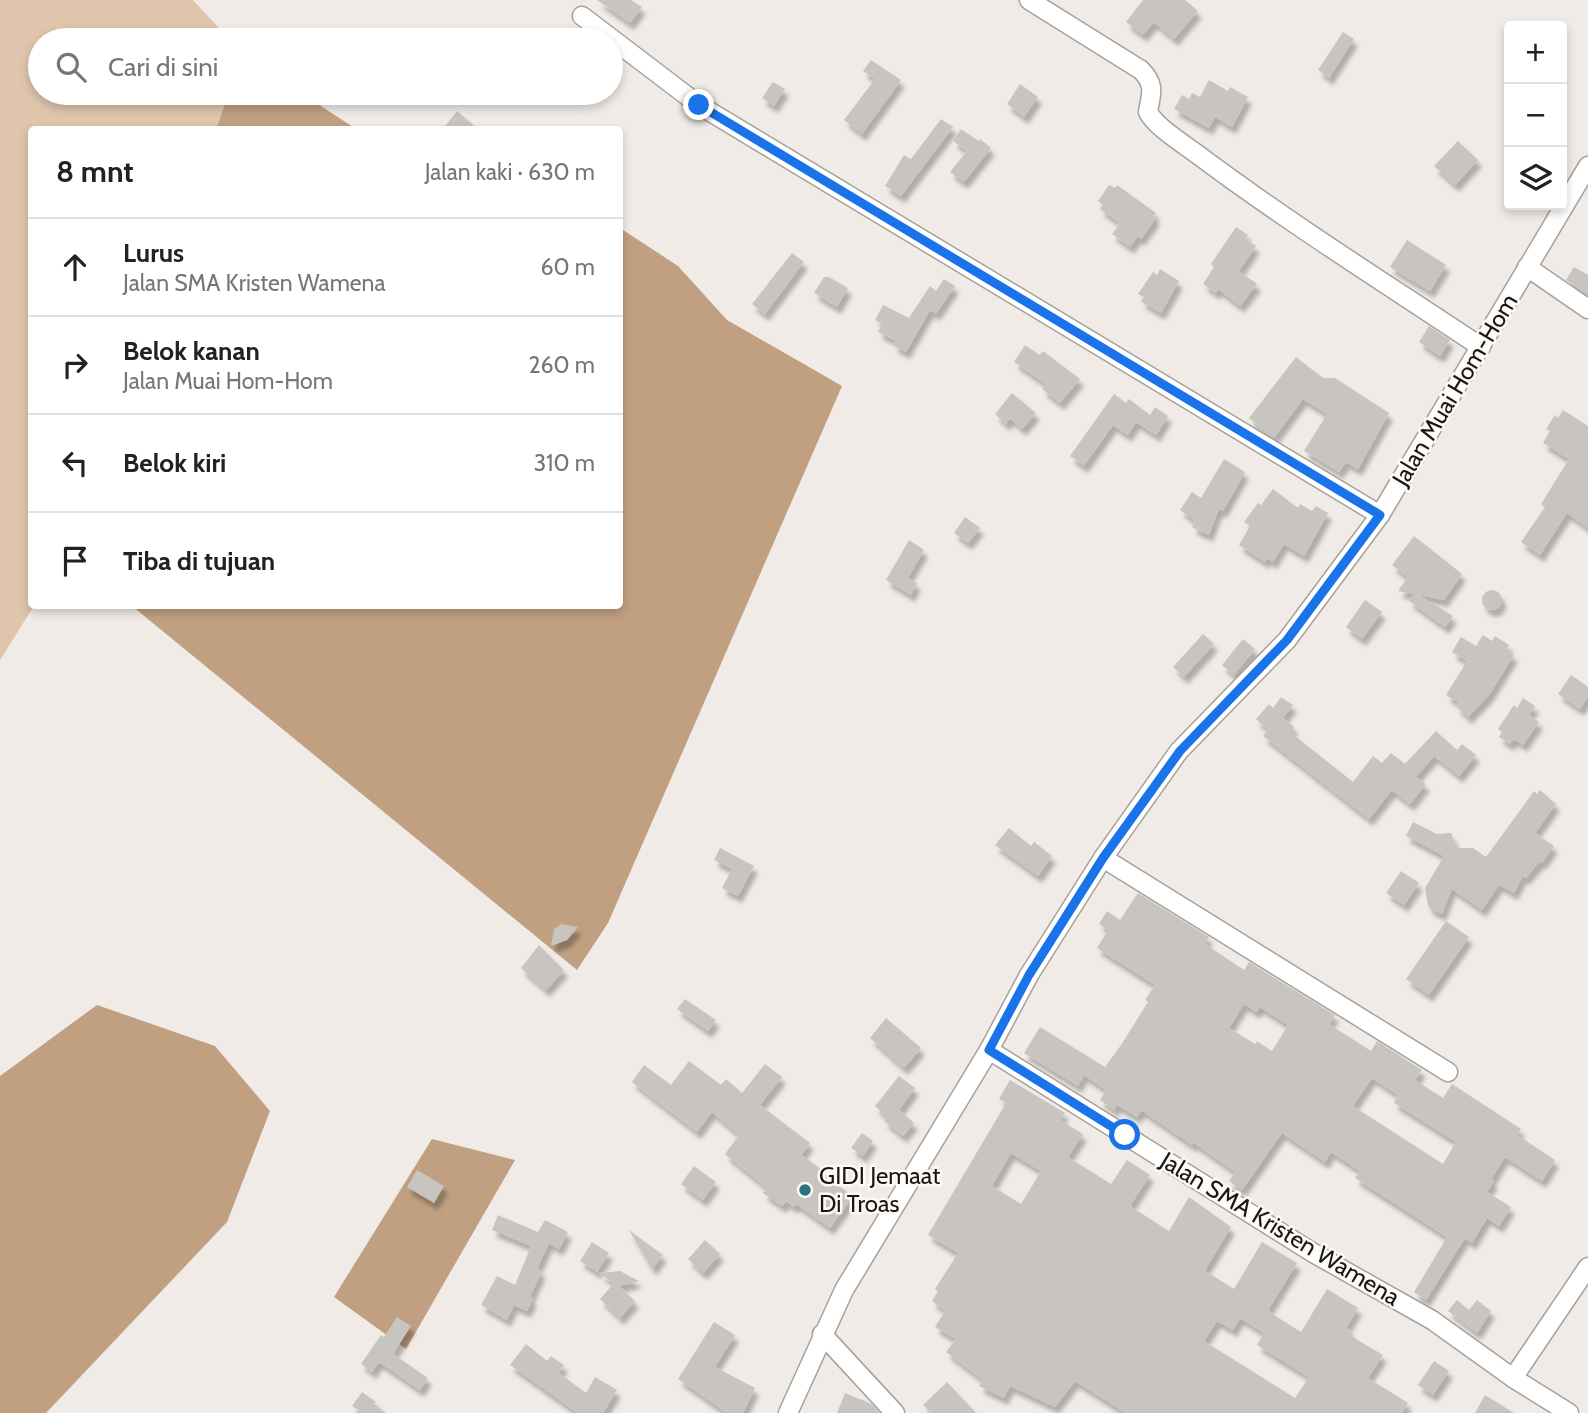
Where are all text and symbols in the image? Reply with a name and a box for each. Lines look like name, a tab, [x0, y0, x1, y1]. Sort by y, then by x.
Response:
map controls	[1504, 21, 1567, 210]
button: +	[1504, 21, 1567, 84]
search box	[28, 28, 623, 105]
icon: search	[52, 48, 90, 86]
text: Cari di sini	[108, 51, 218, 83]
button: −	[1504, 84, 1567, 147]
route end	[683, 89, 714, 120]
button: layers	[1504, 147, 1567, 210]
text: 8 mnt	[56, 153, 134, 190]
text: Jalan kaki · 630 m	[425, 158, 595, 186]
text: Lurus	[123, 237, 184, 269]
icon: ahead	[56, 248, 94, 286]
text: 60 m	[541, 253, 595, 281]
text: Jalan SMA Kristen Wamena	[123, 269, 386, 297]
street label: Jalan Muai Hom-Hom	[1385, 288, 1523, 492]
text: Belok kanan	[123, 335, 260, 367]
icon: right	[56, 346, 94, 384]
text: 260 m	[528, 351, 595, 379]
text: Jalan Muai Hom-Hom	[123, 367, 333, 395]
icon: left	[56, 444, 94, 482]
text: Belok kiri	[123, 447, 226, 479]
text: 310 m	[534, 449, 595, 477]
icon: arrive	[56, 542, 94, 580]
text: Tiba di tujuan	[123, 545, 275, 577]
route start	[1109, 1119, 1140, 1150]
street label: Jalan SMA Kristen Wamena	[1155, 1145, 1406, 1312]
place label: GIDI Jemaat Di Troas	[819, 1161, 940, 1218]
marker: GIDI Jemaat Di Troas	[797, 1182, 813, 1198]

